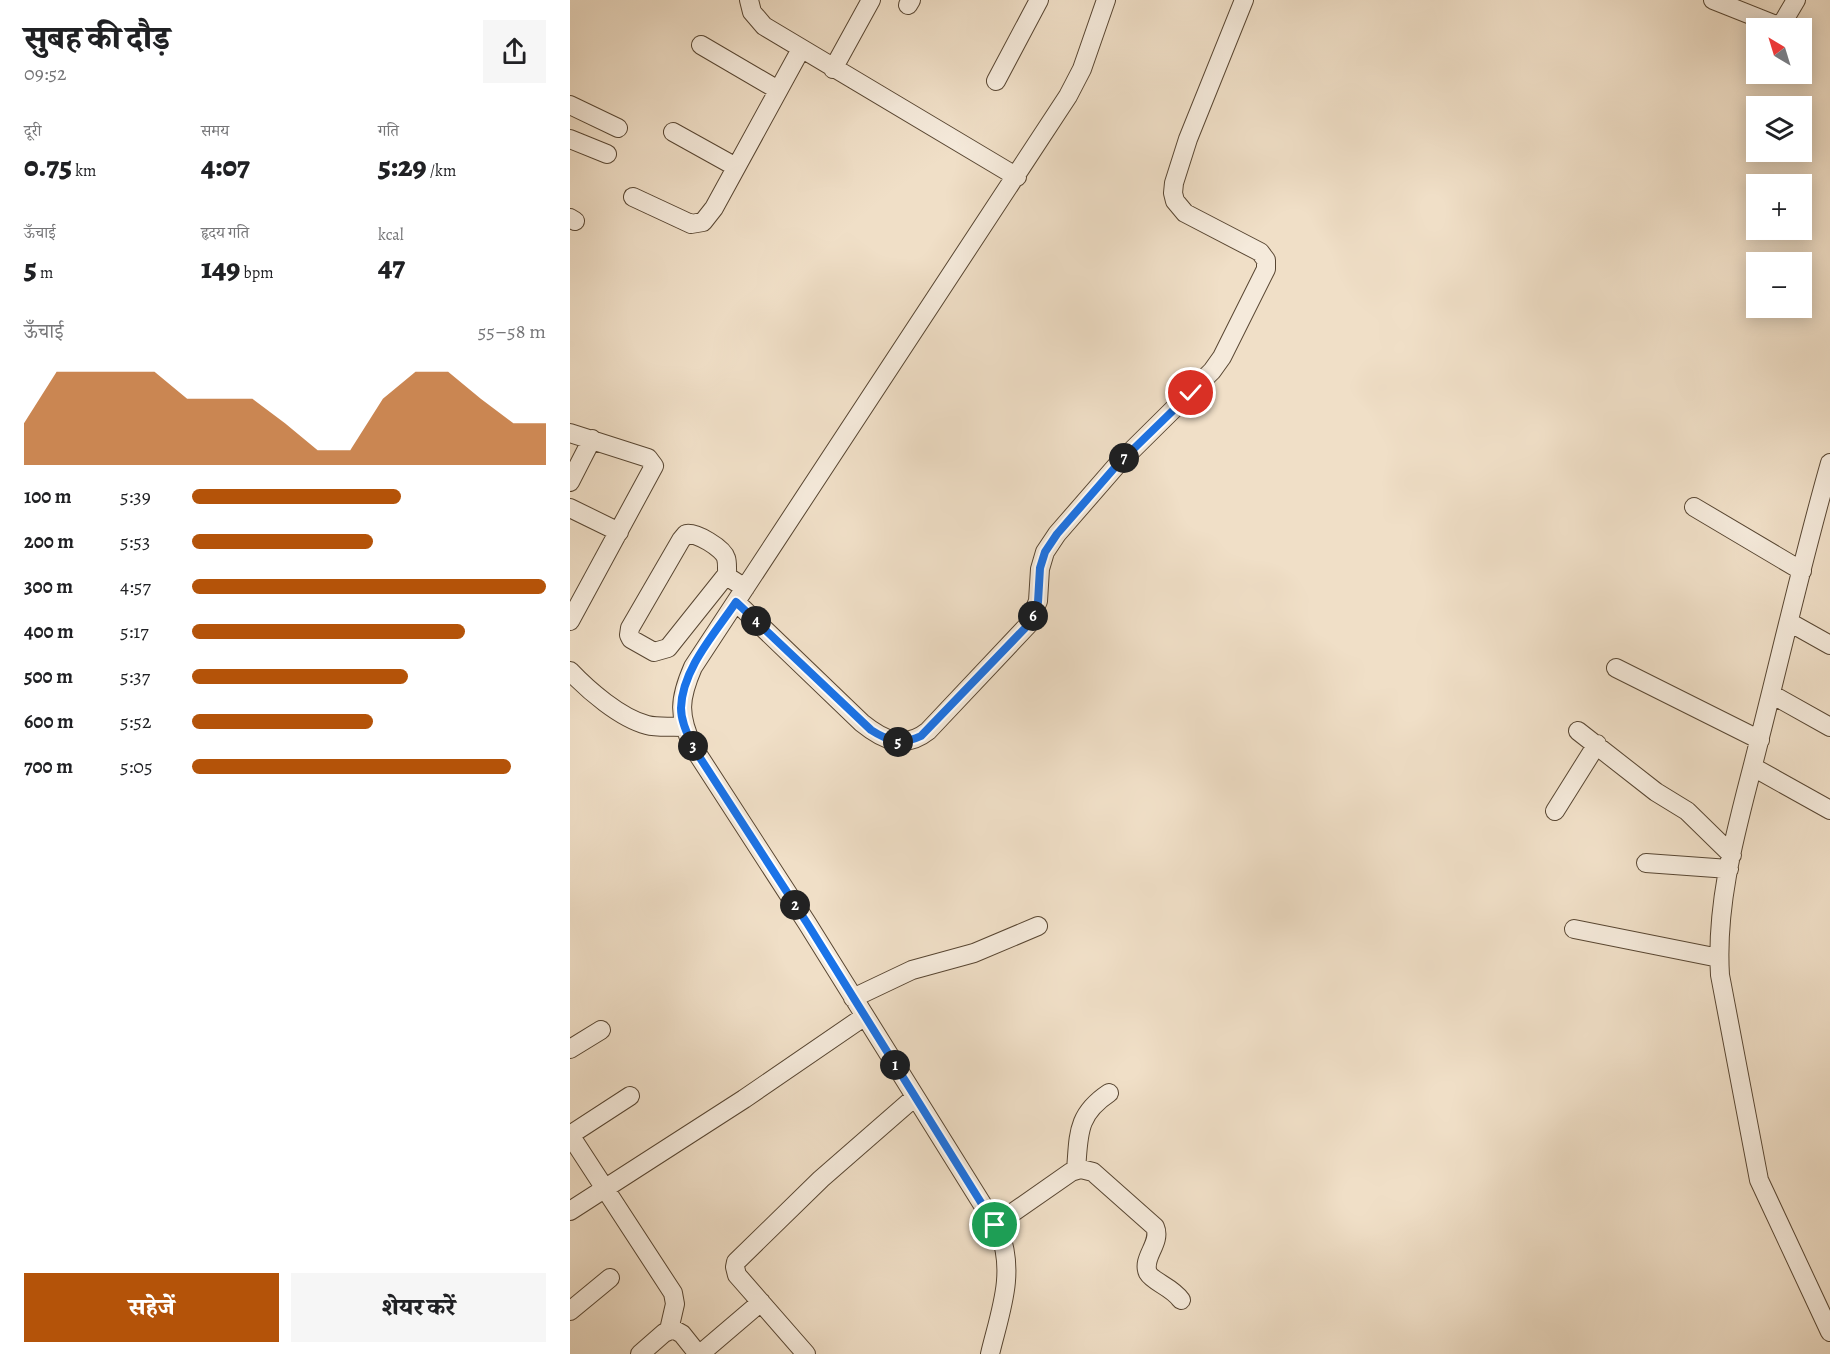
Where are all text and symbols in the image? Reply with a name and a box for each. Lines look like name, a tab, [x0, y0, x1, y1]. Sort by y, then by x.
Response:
text: सुबह की दौड़	[24, 15, 170, 60]
north arrow	[1746, 18, 1812, 84]
map controls	[1746, 18, 1812, 318]
button: share	[483, 20, 546, 83]
text: 09:52	[24, 60, 67, 87]
button: layers	[1746, 96, 1812, 162]
text: दूरी	[24, 120, 41, 142]
text: समय	[201, 120, 229, 142]
text: गति	[378, 120, 399, 142]
text: 0.75	[24, 146, 72, 186]
text: 4:07	[201, 146, 250, 186]
text: 5:29	[378, 146, 427, 186]
text: km	[72, 160, 96, 182]
text: /km	[427, 160, 456, 182]
button: +	[1746, 174, 1812, 240]
text: ऊँचाई	[24, 222, 56, 244]
text: हृदय गति	[201, 222, 249, 244]
text: kcal	[378, 224, 404, 246]
text: 47	[378, 246, 405, 286]
text: 5	[24, 248, 37, 288]
text: 149	[201, 248, 240, 288]
button: −	[1746, 252, 1812, 318]
text: m	[37, 262, 53, 284]
text: bpm	[240, 262, 273, 284]
text: ऊँचाई	[24, 318, 63, 345]
text: 55–58 m	[478, 318, 546, 345]
pin	[1165, 367, 1216, 418]
icon: check	[1174, 376, 1207, 409]
pin: 7	[1109, 443, 1139, 473]
text: 7	[1121, 447, 1127, 469]
text: 100 m	[24, 483, 72, 510]
text: 5:39	[120, 483, 151, 510]
text: 200 m	[24, 528, 74, 555]
text: 5:53	[120, 528, 150, 555]
text: 300 m	[24, 573, 73, 600]
text: 4:57	[120, 573, 151, 600]
pin: 6	[1018, 601, 1048, 631]
text: 6	[1029, 605, 1037, 627]
pin: 4	[741, 606, 771, 636]
text: 4	[752, 610, 760, 632]
text: 400 m	[24, 618, 74, 645]
text: 5:17	[120, 618, 149, 645]
text: 500 m	[24, 663, 73, 690]
text: 5:37	[120, 663, 150, 690]
text: 600 m	[24, 708, 74, 735]
text: 5:52	[120, 708, 151, 735]
pin: 5	[883, 727, 913, 757]
pin: 3	[678, 731, 708, 761]
text: 5	[895, 731, 901, 753]
text: 3	[690, 735, 696, 757]
text: 700 m	[24, 753, 73, 780]
text: 5:05	[120, 753, 153, 780]
pin: 2	[780, 890, 810, 920]
text: 2	[791, 894, 799, 916]
pin: 1	[880, 1050, 910, 1080]
text: 1	[892, 1054, 898, 1076]
pin	[969, 1199, 1020, 1250]
icon: arrive	[978, 1208, 1011, 1241]
button: सहेजें	[24, 1273, 279, 1342]
button: शेयर करें	[291, 1273, 546, 1342]

